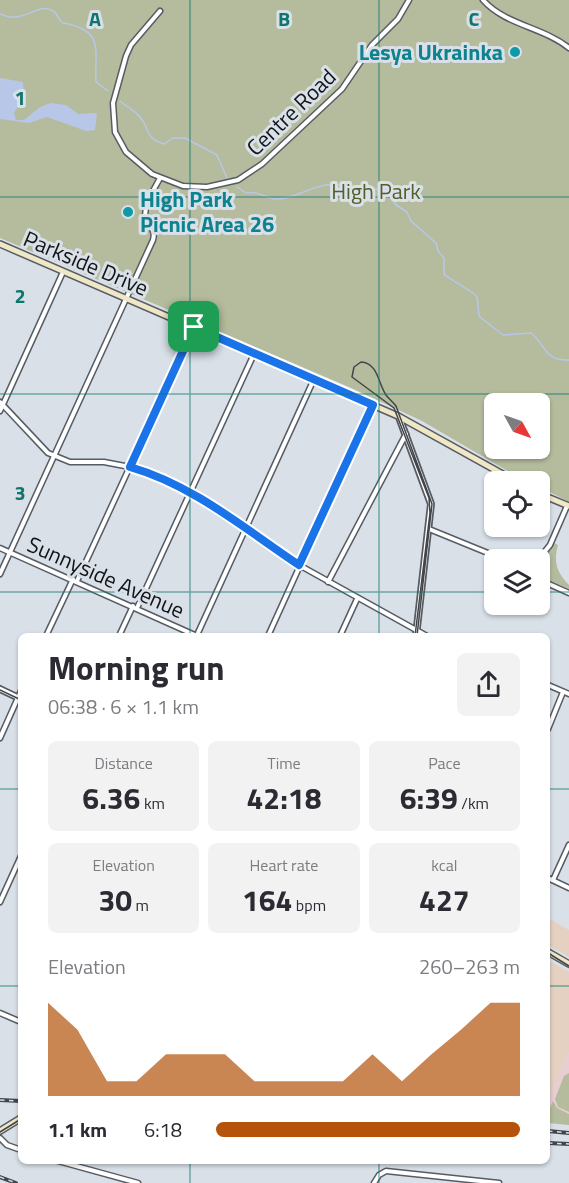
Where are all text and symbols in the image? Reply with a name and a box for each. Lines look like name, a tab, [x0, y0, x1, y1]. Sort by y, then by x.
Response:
text: A	[89, 3, 101, 34]
text: B	[278, 3, 290, 34]
text: C	[469, 3, 480, 34]
place label: Lesya Ukrainka	[359, 35, 503, 69]
marker: Lesya Ukrainka	[508, 45, 522, 59]
street label: Centre Road	[238, 60, 344, 164]
text: 1	[14, 82, 26, 113]
park label: High Park	[331, 174, 421, 208]
place label: High Park Picnic Area 26	[140, 182, 274, 241]
marker: High Park Picnic Area 26	[121, 205, 135, 219]
street label: Parkside Drive	[18, 221, 154, 305]
text: 2	[14, 280, 26, 311]
pin	[168, 301, 219, 352]
icon: arrive	[177, 310, 210, 343]
north arrow	[484, 393, 550, 459]
map controls	[484, 393, 550, 615]
button: locate	[484, 471, 550, 537]
text: 3	[14, 477, 26, 508]
street label: Sunnyside Avenue	[22, 527, 190, 627]
button: layers	[484, 549, 550, 615]
text: Morning run	[48, 643, 225, 693]
button: share	[457, 653, 520, 716]
text: 06:38 · 6 × 1.1 km	[48, 691, 199, 722]
text: Distance	[94, 751, 153, 775]
text: Time	[267, 751, 301, 775]
text: Pace	[428, 751, 461, 775]
text: 6.36	[82, 775, 140, 821]
text: 42:18	[247, 775, 321, 821]
text: 6:39	[400, 775, 458, 821]
text: km	[140, 791, 165, 815]
text: /km	[458, 791, 489, 815]
text: Elevation	[93, 853, 155, 877]
text: Heart rate	[250, 853, 318, 877]
text: kcal	[431, 853, 457, 877]
text: 30	[98, 877, 132, 923]
text: 164	[242, 877, 292, 923]
text: 427	[419, 877, 470, 923]
text: m	[132, 893, 149, 917]
text: bpm	[292, 893, 326, 917]
text: Elevation	[48, 951, 126, 982]
text: 260–263 m	[419, 951, 520, 982]
text: 1.1 km	[48, 1114, 107, 1145]
text: 6:18	[144, 1114, 182, 1145]

